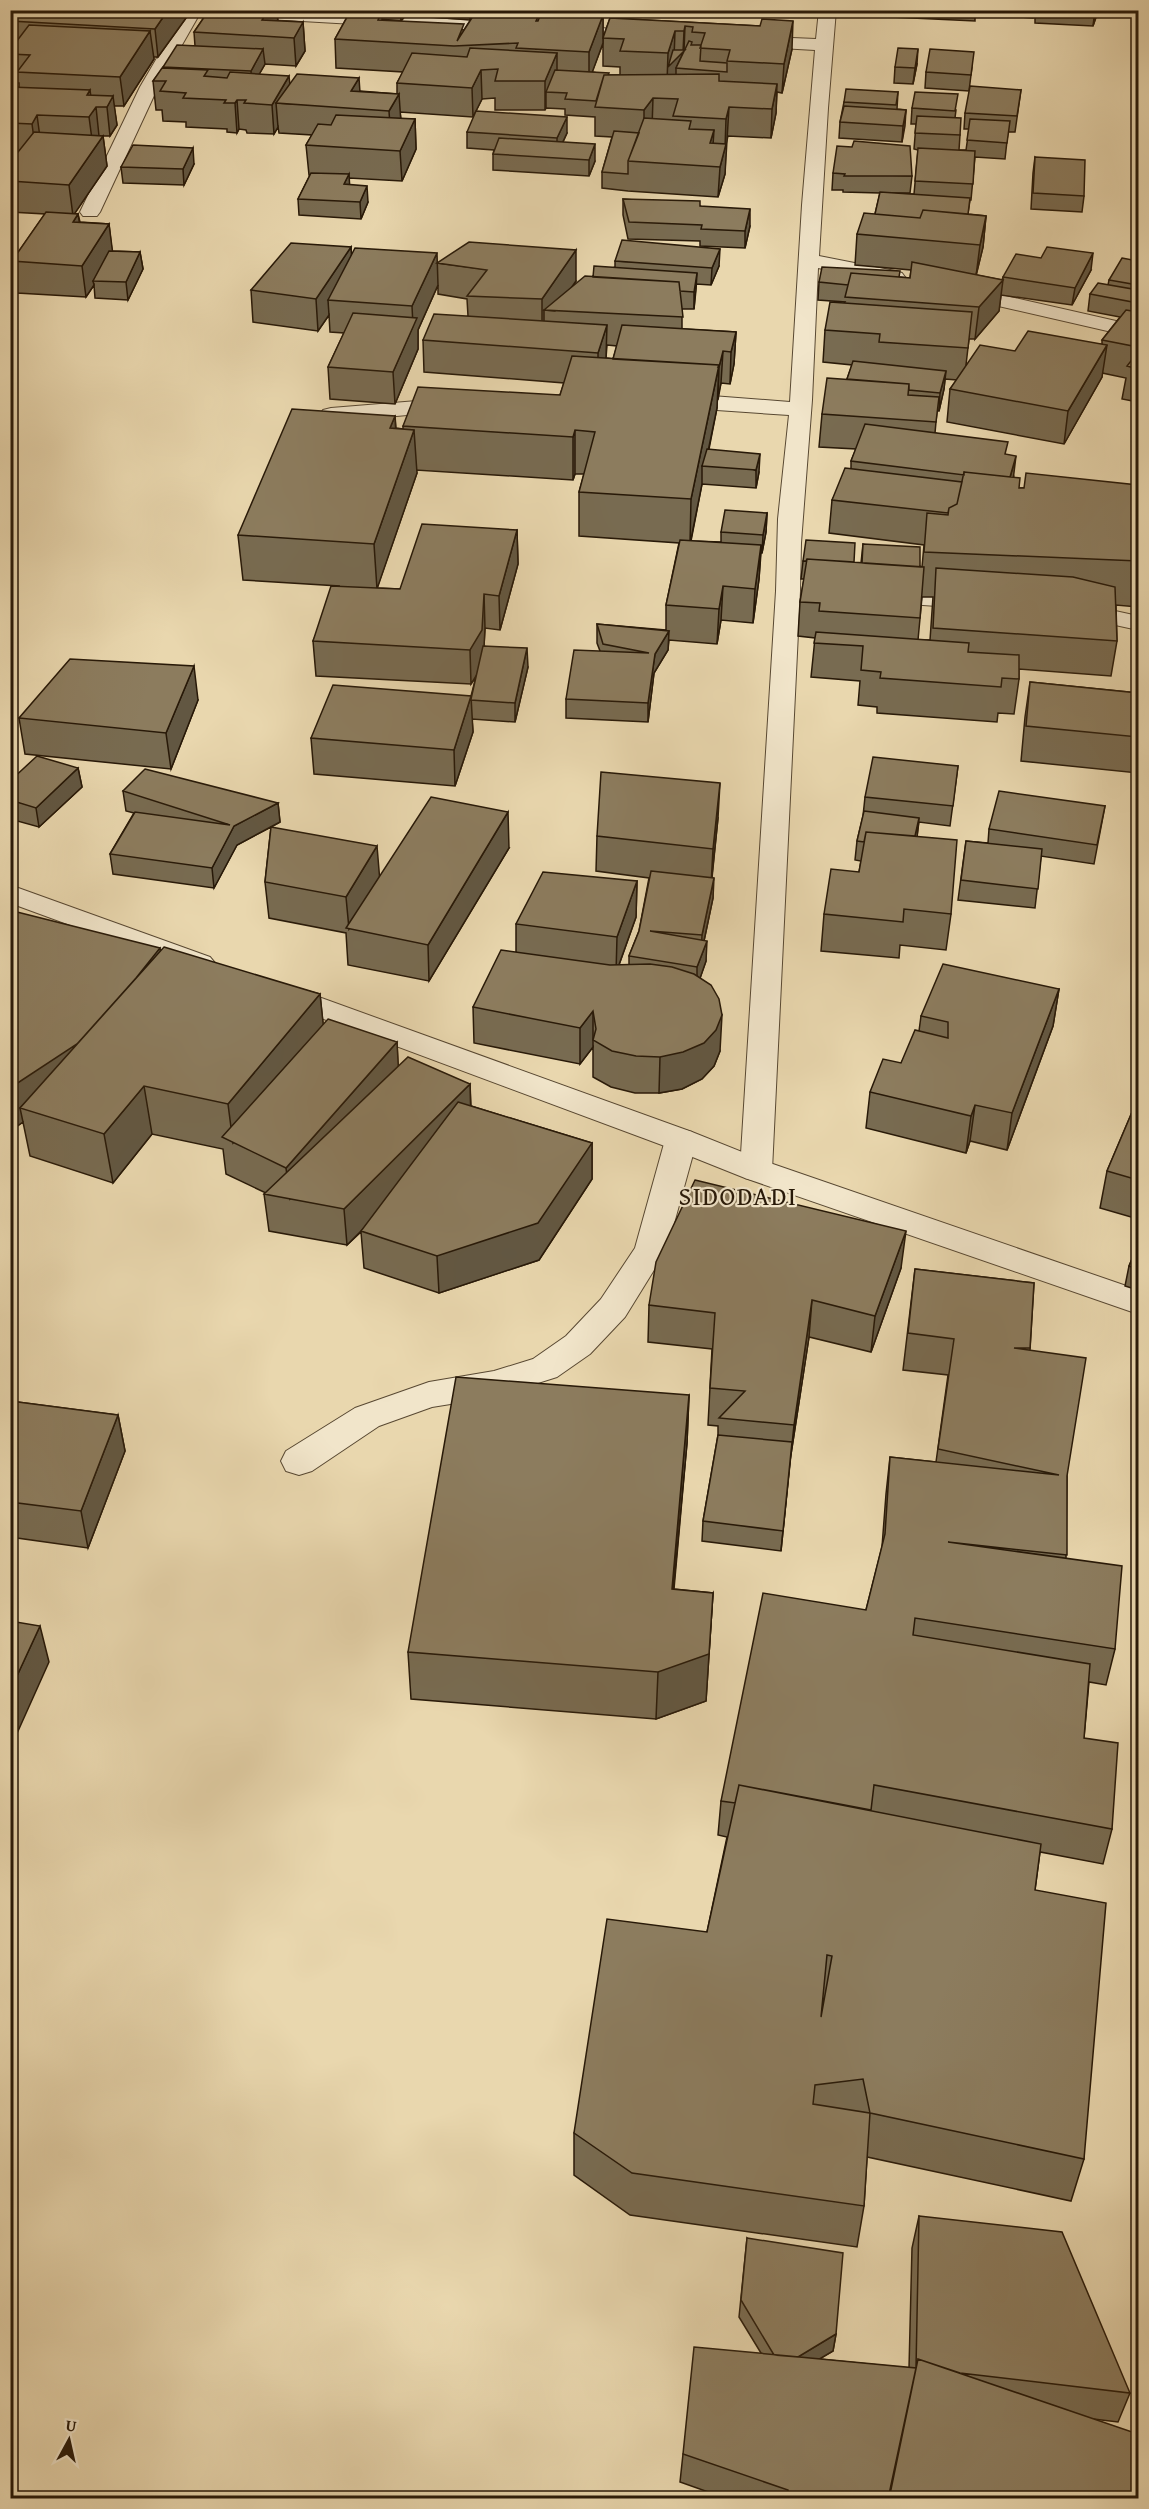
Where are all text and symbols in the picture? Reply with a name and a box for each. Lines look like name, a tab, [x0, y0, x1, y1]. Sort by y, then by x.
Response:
district label: SIDODADI	[679, 1176, 797, 1215]
north arrow	[39, 2410, 99, 2470]
text: U	[64, 2413, 78, 2438]

